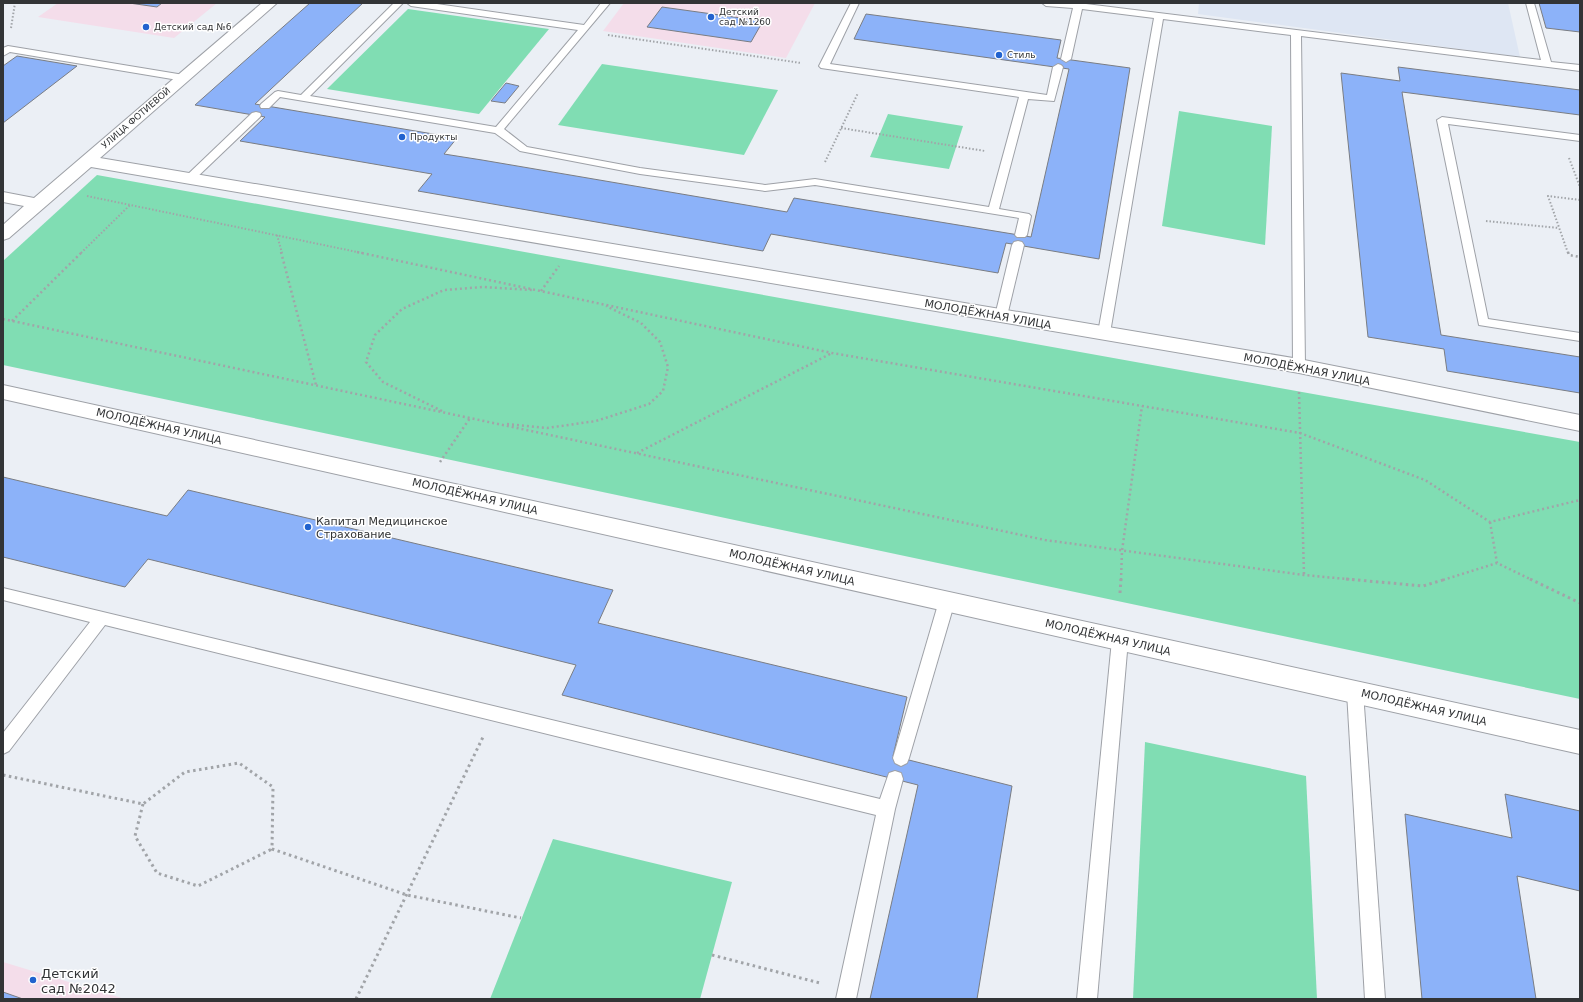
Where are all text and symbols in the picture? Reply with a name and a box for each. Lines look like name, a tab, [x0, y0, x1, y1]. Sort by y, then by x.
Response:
place label: Детский сад №1260	[719, 7, 771, 27]
marker: Детский сад №1260	[706, 12, 716, 22]
marker: Детский сад №6	[141, 22, 151, 32]
place label: Детский сад №6	[154, 22, 232, 32]
marker: Стиль	[994, 50, 1004, 60]
place label: Стиль	[1007, 50, 1035, 60]
street label: УЛИЦА ФОТИЕВОЙ	[99, 85, 172, 151]
marker: Продукты	[397, 132, 407, 142]
place label: Продукты	[410, 132, 457, 142]
street label: МОЛОДЁЖНАЯ УЛИЦА	[923, 297, 1053, 332]
street label: МОЛОДЁЖНАЯ УЛИЦА	[1243, 351, 1372, 388]
street label: МОЛОДЁЖНАЯ УЛИЦА	[95, 406, 223, 447]
street label: МОЛОДЁЖНАЯ УЛИЦА	[411, 476, 539, 517]
place label: Капитал Медицинское Страхование	[316, 515, 448, 541]
marker: Капитал Медицинское Страхование	[303, 522, 313, 532]
street label: МОЛОДЁЖНАЯ УЛИЦА	[728, 547, 856, 588]
street label: МОЛОДЁЖНАЯ УЛИЦА	[1044, 617, 1172, 658]
street label: МОЛОДЁЖНАЯ УЛИЦА	[1360, 687, 1488, 728]
place label: Детский сад №2042	[41, 966, 116, 996]
marker: Детский сад №2042	[28, 975, 38, 985]

